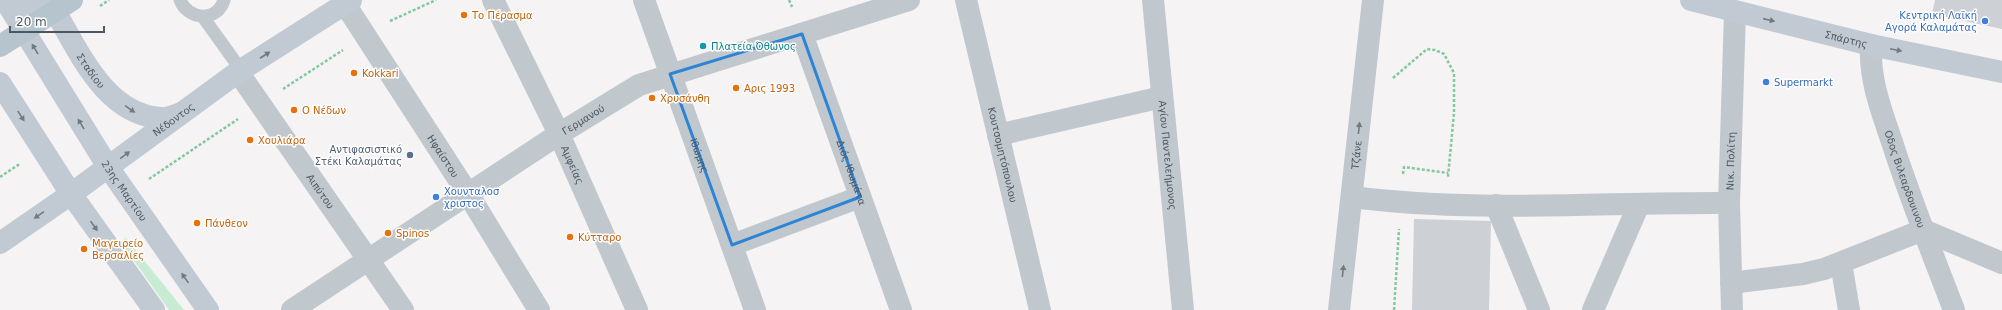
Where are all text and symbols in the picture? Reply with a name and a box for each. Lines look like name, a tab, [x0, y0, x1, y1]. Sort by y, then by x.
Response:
scale bar	[10, 8, 104, 34]
marker: Το Πέρασμα	[459, 10, 469, 20]
place label: Το Πέρασμα	[471, 10, 533, 21]
place label: Κεντρική Λαϊκή Αγορά Καλαμάτας	[1885, 10, 1977, 33]
text: 20 m	[16, 15, 47, 29]
marker: Κεντρική Λαϊκή Αγορά Καλαμάτας	[1980, 16, 1990, 26]
one-way arrow	[1763, 17, 1776, 23]
street label: Σπάρτης	[1824, 29, 1869, 50]
marker: Πλατεία Όθωνος	[698, 41, 708, 51]
place label: Πλατεία Όθωνος	[711, 41, 796, 52]
one-way arrow	[32, 43, 39, 55]
one-way arrow	[1890, 47, 1902, 53]
street label: Σταδίου	[74, 51, 107, 91]
one-way arrow	[259, 51, 271, 58]
marker: Kokkari	[349, 68, 359, 78]
place label: Kokkari	[362, 68, 399, 79]
marker: Supermarkt	[1761, 77, 1771, 87]
place label: Supermarkt	[1774, 77, 1833, 88]
marker: Αρις 1993	[731, 83, 741, 93]
place label: Αρις 1993	[744, 83, 795, 94]
marker: Χρυσάνθη	[647, 93, 657, 103]
place label: Χρυσάνθη	[660, 93, 710, 104]
street label: Αγίου Παντελεήμονος	[1157, 100, 1178, 211]
street label: Νέδοντος	[151, 101, 197, 138]
street label: Γερμανού	[560, 102, 607, 137]
one-way arrow	[125, 105, 135, 113]
marker: Ο Νέδων	[289, 105, 299, 115]
place label: Ο Νέδων	[302, 105, 346, 116]
street label: Κουτσομητόπουλου	[986, 106, 1019, 204]
one-way arrow	[17, 111, 25, 121]
one-way arrow	[78, 118, 85, 130]
one-way arrow	[1356, 122, 1362, 134]
street label: Οδος Βιλεαρδουινου	[1882, 129, 1927, 230]
street label: Νικ. Πολίτη	[1724, 132, 1737, 190]
street label: Ηφαίστου	[425, 133, 461, 180]
marker: Χουλιάρα	[245, 135, 255, 145]
place label: Χουλιάρα	[258, 135, 306, 146]
street label: Ιθώμης	[688, 137, 710, 174]
street label: Διός Ιθωμάτα	[834, 138, 868, 207]
street label: Τζάνε	[1349, 140, 1364, 171]
place label: Αντιφασιστικό Στέκι Καλαμάτας	[315, 144, 402, 167]
street label: Αμφείας	[559, 144, 586, 186]
one-way arrow	[120, 150, 131, 159]
marker: Αντιφασιστικό Στέκι Καλαμάτας	[405, 150, 415, 160]
street label: 23ης Μαρτίου	[99, 159, 149, 223]
street label: Αιπύτου	[304, 172, 336, 211]
place label: Χουνταλοσ χριστος	[444, 186, 500, 209]
marker: Χουνταλοσ χριστος	[431, 192, 441, 202]
one-way arrow	[33, 211, 44, 219]
marker: Πάνθεον	[192, 218, 202, 228]
place label: Πάνθεον	[205, 218, 248, 229]
one-way arrow	[90, 220, 98, 231]
marker: Spinos	[383, 228, 393, 238]
place label: Spinos	[396, 228, 429, 239]
marker: Κύτταρο	[565, 232, 575, 242]
place label: Κύτταρο	[578, 232, 621, 243]
place label: Μαγειρείο Βερσαλίες	[92, 238, 144, 261]
marker: Μαγειρείο Βερσαλίες	[79, 244, 89, 254]
one-way arrow	[1340, 265, 1347, 277]
one-way arrow	[181, 273, 189, 283]

